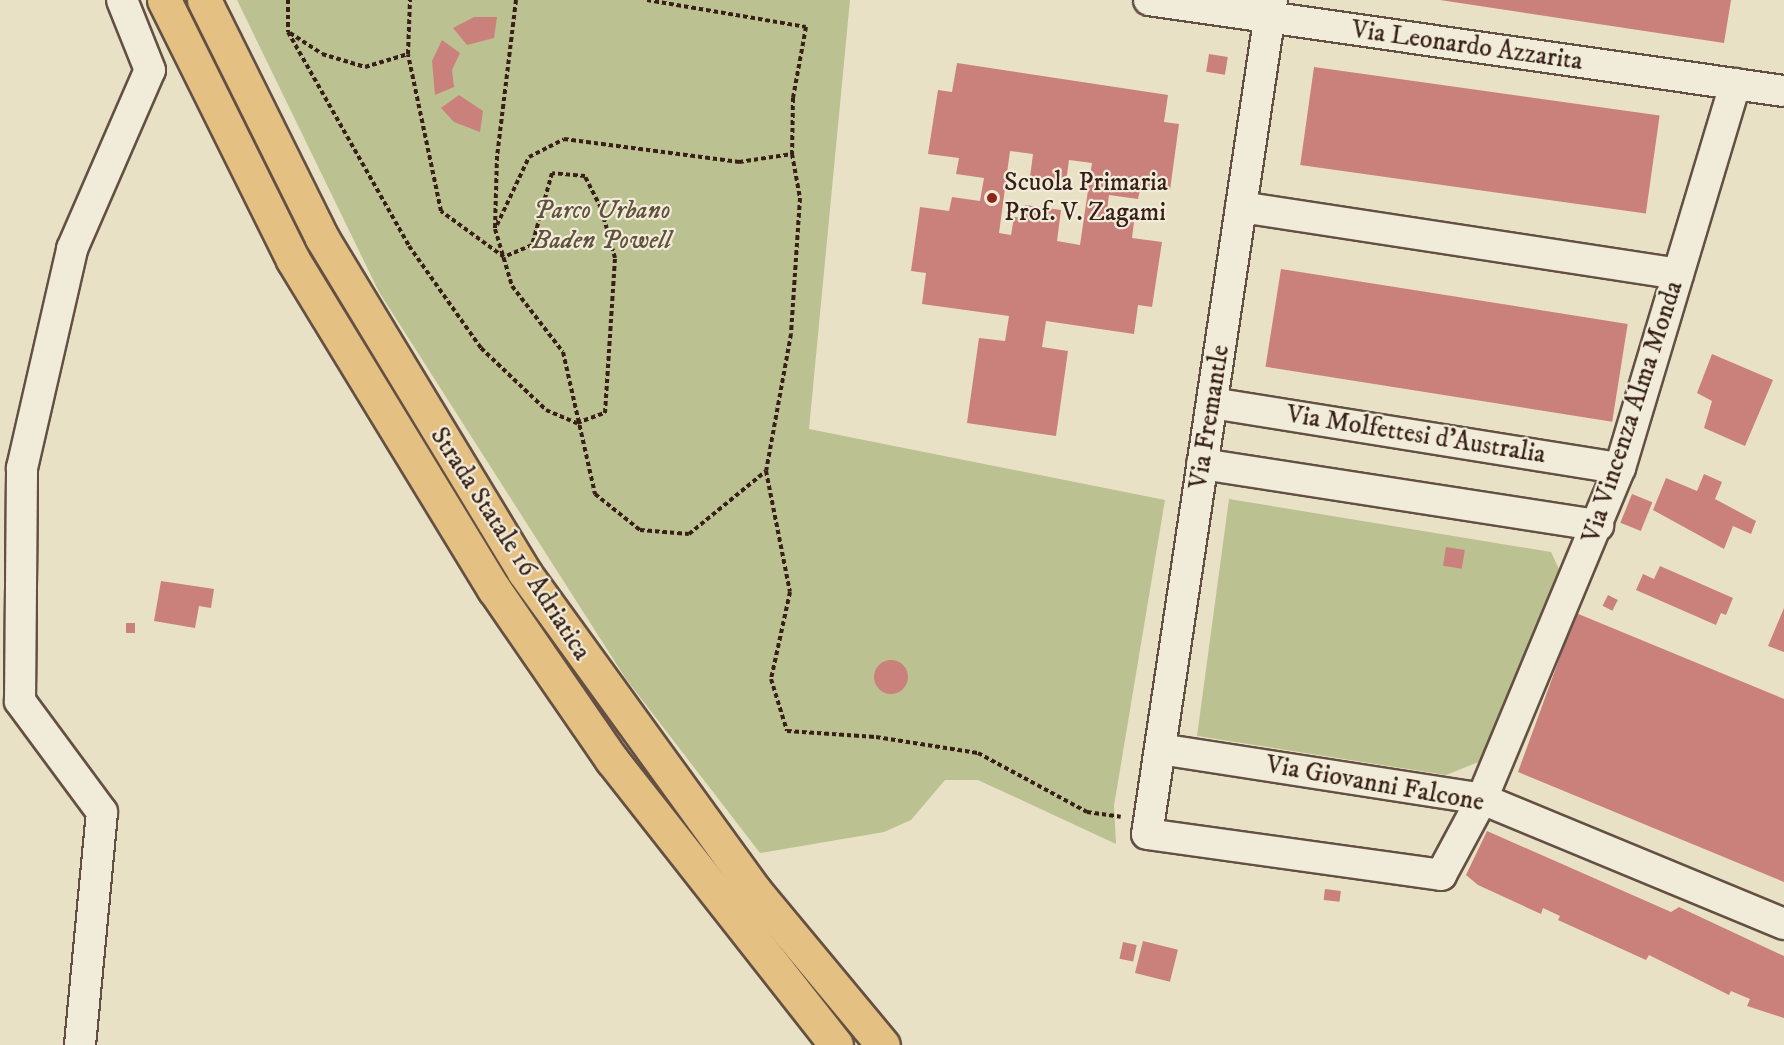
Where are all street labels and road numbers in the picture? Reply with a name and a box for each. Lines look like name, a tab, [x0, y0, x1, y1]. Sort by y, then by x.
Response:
street label: Via Leonardo Azzarita	[1349, 14, 1585, 78]
street label: Via Vincenza Alma Monda	[1576, 277, 1690, 547]
street label: Via Fremantle	[1183, 343, 1237, 491]
street label: Via Molfettesi d'Australia	[1284, 399, 1548, 471]
street label: Strada Statale 16 Adriatica	[423, 422, 597, 666]
street label: Via Giovanni Falcone	[1263, 749, 1487, 819]

